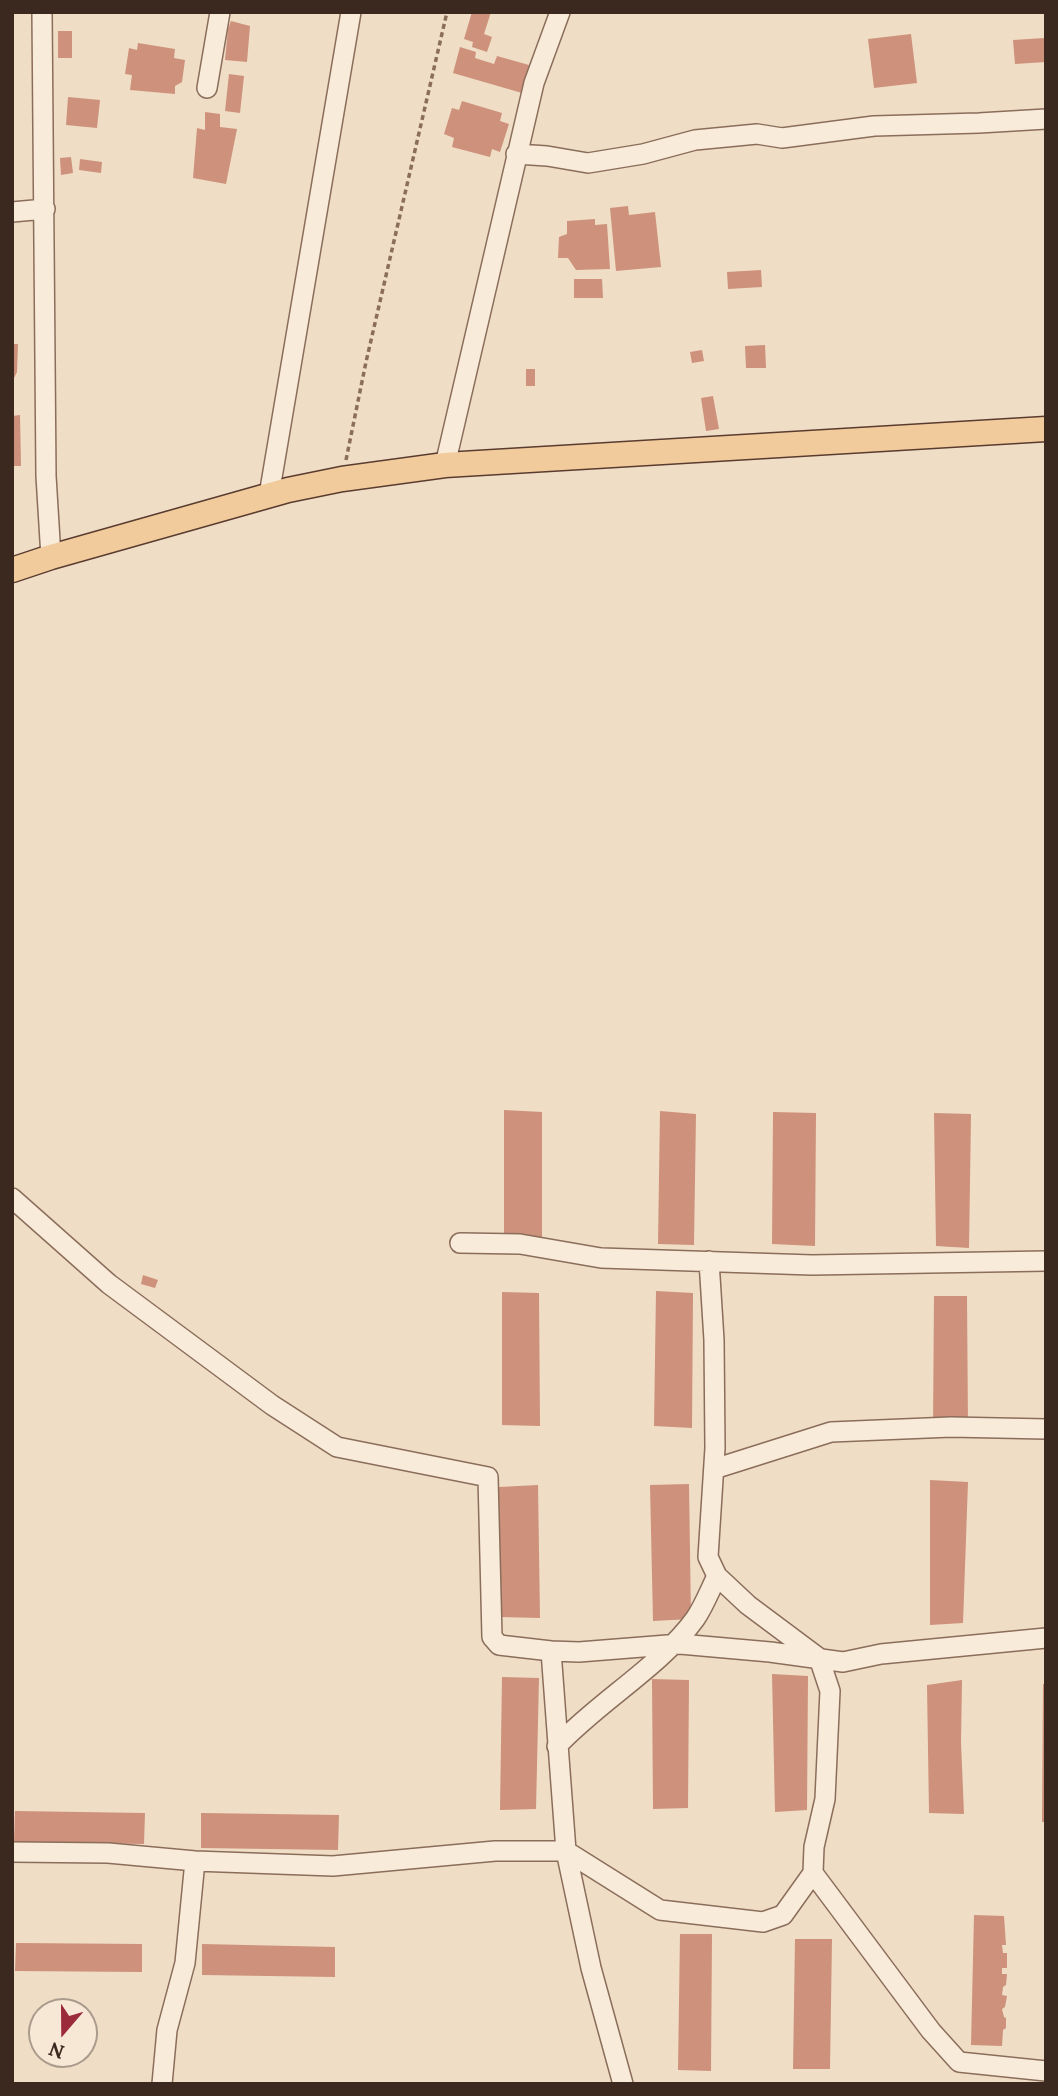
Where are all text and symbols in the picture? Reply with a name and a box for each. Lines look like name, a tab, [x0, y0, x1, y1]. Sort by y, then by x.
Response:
north arrow	[28, 1998, 98, 2068]
text: N	[45, 2037, 68, 2065]

